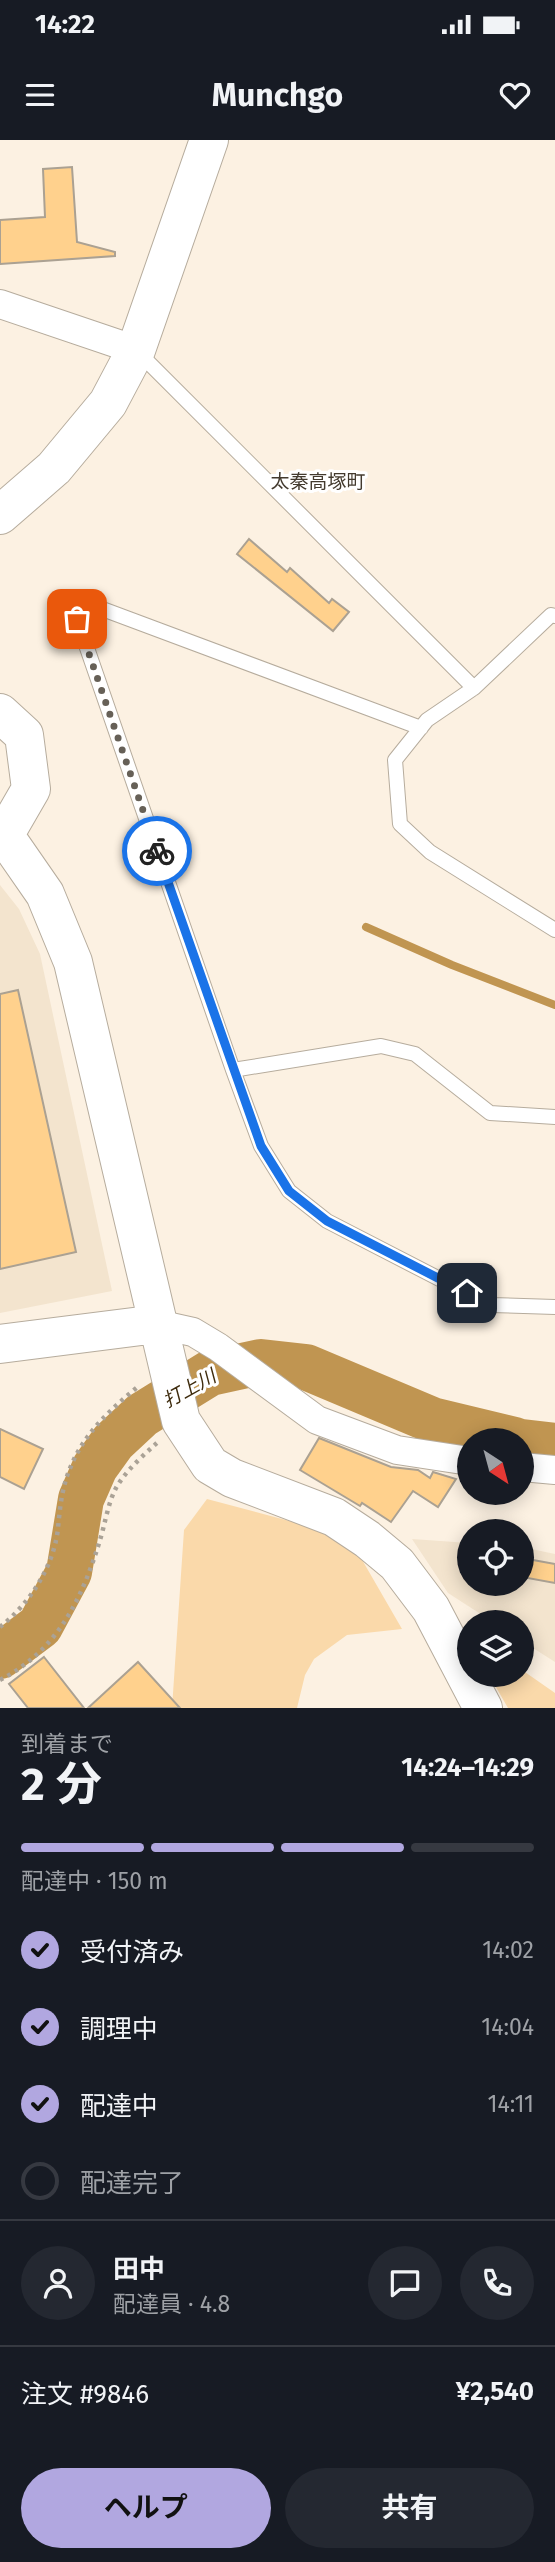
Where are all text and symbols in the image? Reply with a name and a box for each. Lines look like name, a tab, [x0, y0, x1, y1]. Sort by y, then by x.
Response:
text: 14:22	[35, 9, 95, 40]
icon: menu	[21, 76, 59, 114]
text: Munchgo	[212, 76, 343, 114]
icon: heart	[496, 76, 534, 114]
district label: 太秦高塚町	[270, 470, 366, 493]
pin	[47, 589, 107, 649]
icon: bag	[58, 600, 96, 638]
courier	[122, 816, 192, 886]
icon: bike	[138, 832, 176, 870]
pin	[437, 1263, 497, 1323]
icon: home	[448, 1274, 486, 1312]
water label: 打上川	[159, 1364, 221, 1412]
north arrow	[457, 1428, 534, 1505]
map controls	[457, 1428, 534, 1687]
button: locate	[457, 1519, 534, 1596]
button: layers	[457, 1610, 534, 1687]
text: 到着まで	[21, 1730, 113, 1758]
text: 14:24–14:29	[401, 1752, 534, 1783]
text: 2 分	[21, 1757, 102, 1812]
text: 配達中 · 150 m	[21, 1867, 168, 1895]
icon: check	[21, 1931, 59, 1969]
text: 14:02	[482, 1936, 534, 1964]
text: 受付済み	[80, 1937, 184, 1968]
icon: check	[21, 2008, 59, 2046]
text: 14:04	[481, 2013, 534, 2041]
text: 調理中	[80, 2014, 158, 2045]
icon: check	[21, 2085, 59, 2123]
text: 14:11	[488, 2090, 534, 2118]
text: 配達中	[80, 2091, 158, 2122]
text: 配達完了	[80, 2168, 184, 2199]
button: person	[21, 2246, 95, 2320]
button: chat	[368, 2246, 442, 2320]
button: phone	[460, 2246, 534, 2320]
text: 田中	[113, 2254, 165, 2285]
text: 配達員 · 4.8	[113, 2290, 230, 2318]
text: ¥2,540	[456, 2376, 534, 2407]
text: 注文 #9846	[21, 2379, 149, 2410]
button: ヘルプ	[21, 2468, 271, 2548]
button: 共有	[285, 2468, 534, 2548]

